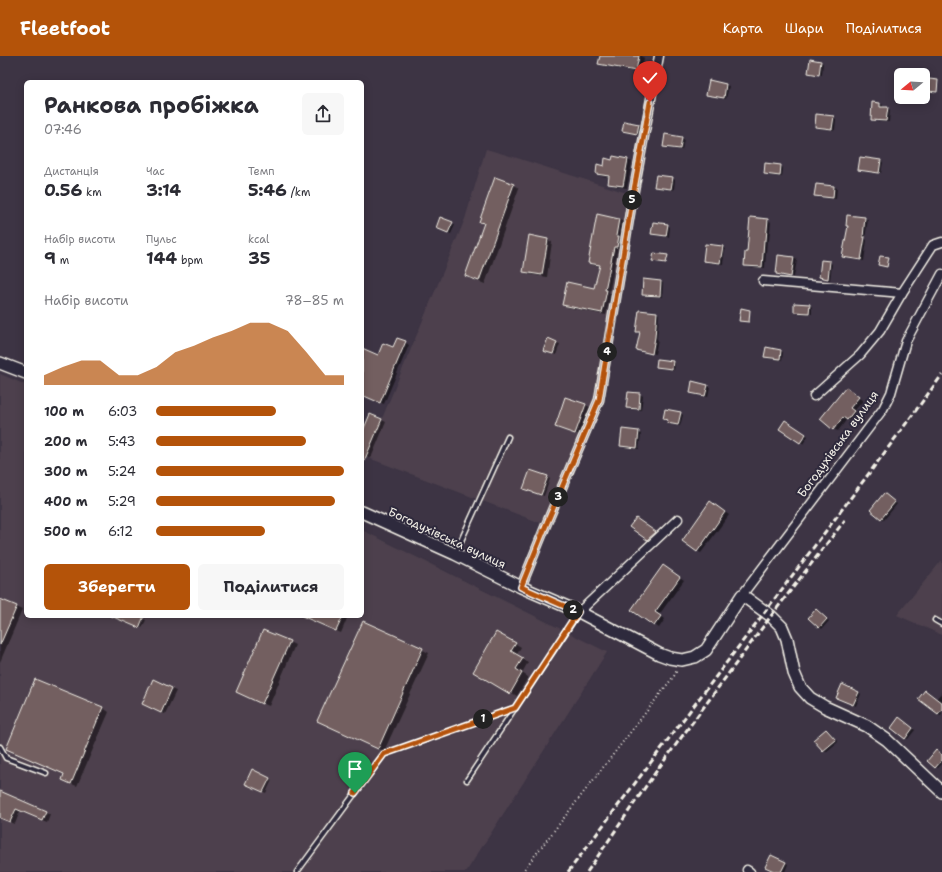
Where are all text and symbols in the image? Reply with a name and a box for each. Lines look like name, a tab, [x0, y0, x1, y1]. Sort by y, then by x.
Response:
text: Fleetfoot	[20, 16, 110, 41]
text: Карта	[723, 19, 763, 37]
text: Шари	[785, 19, 824, 37]
text: Поділитися	[846, 19, 922, 37]
pin	[633, 61, 667, 102]
icon: check	[639, 67, 661, 89]
north arrow	[894, 68, 930, 104]
map controls	[894, 68, 930, 104]
text: Ранкова пробіжка	[44, 91, 259, 120]
button: share	[302, 93, 344, 135]
text: 07:46	[44, 121, 82, 138]
text: Дистанція	[44, 164, 99, 179]
text: Час	[146, 164, 165, 179]
text: Темп	[248, 164, 275, 179]
text: 0.56	[44, 179, 82, 201]
text: 3:14	[146, 179, 181, 201]
text: 5:46	[248, 179, 287, 201]
text: km	[82, 185, 102, 200]
text: /km	[287, 185, 310, 200]
pin: 5	[622, 190, 642, 210]
text: 5	[629, 192, 635, 207]
text: Набір висоти	[44, 232, 116, 247]
text: Пульс	[146, 232, 177, 247]
text: kcal	[248, 232, 269, 247]
text: 9	[44, 247, 56, 269]
text: 144	[146, 247, 177, 269]
text: 35	[248, 247, 270, 269]
text: m	[56, 253, 69, 268]
text: bpm	[177, 253, 203, 268]
text: Набір висоти	[44, 292, 129, 309]
text: 78–85 m	[285, 292, 344, 309]
pin: 4	[597, 342, 617, 362]
text: 4	[603, 344, 611, 359]
street label: Богодухівська вулиця	[794, 387, 882, 501]
text: 100 m	[44, 403, 84, 420]
text: 6:03	[108, 403, 137, 420]
text: 200 m	[44, 433, 87, 450]
text: 5:43	[108, 433, 136, 450]
text: 300 m	[44, 463, 88, 480]
text: 5:24	[108, 463, 136, 480]
pin: 3	[548, 487, 568, 507]
text: 3	[554, 489, 562, 504]
text: 400 m	[44, 493, 88, 510]
text: 5:29	[108, 493, 136, 510]
street label: Богодухівська вулиця	[385, 504, 509, 572]
text: 500 m	[44, 523, 87, 540]
text: 6:12	[108, 523, 133, 540]
button: Зберегти	[44, 564, 190, 610]
button: Поділитися	[198, 564, 344, 610]
pin: 2	[563, 600, 583, 620]
text: 2	[569, 602, 577, 617]
pin: 1	[473, 709, 493, 729]
text: 1	[480, 711, 486, 726]
pin	[338, 752, 372, 793]
icon: arrive	[344, 758, 366, 780]

